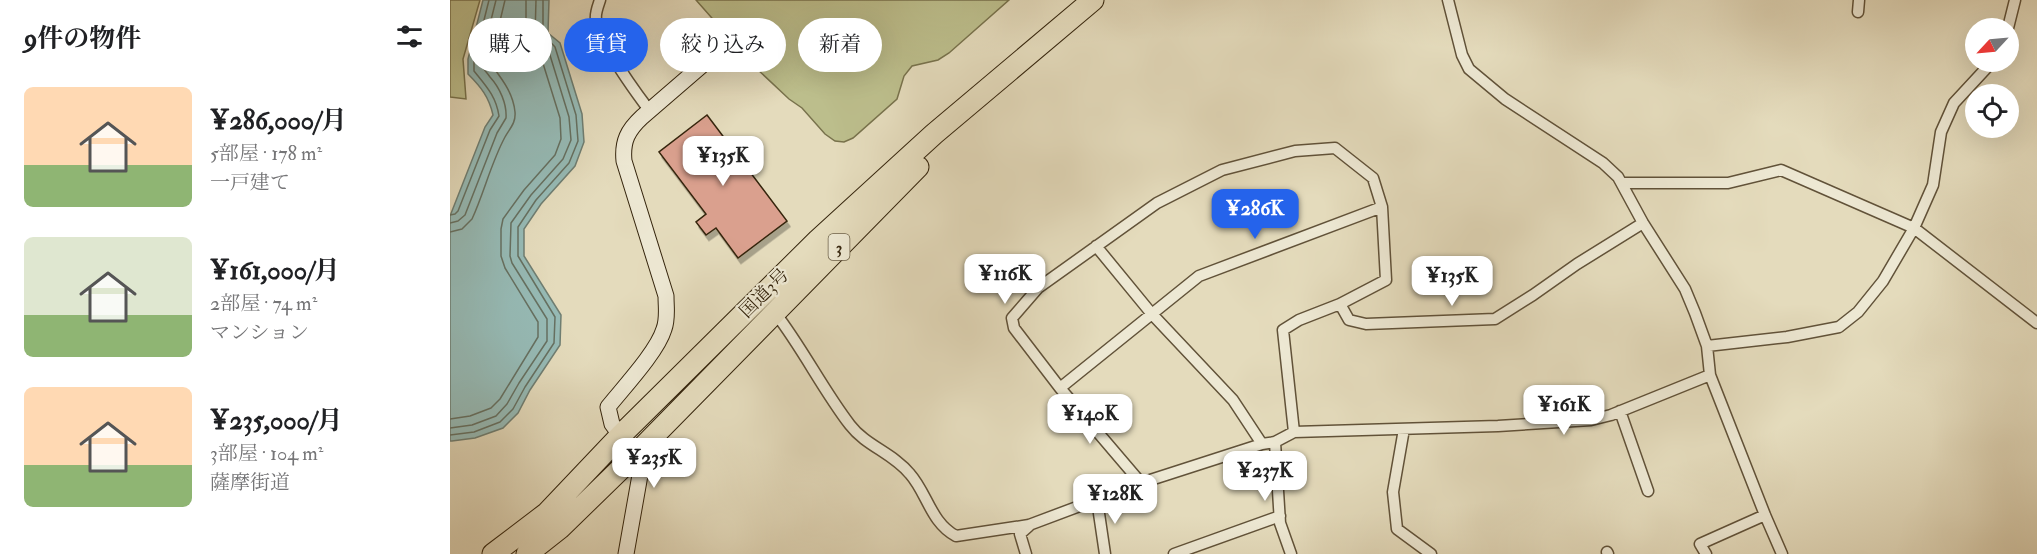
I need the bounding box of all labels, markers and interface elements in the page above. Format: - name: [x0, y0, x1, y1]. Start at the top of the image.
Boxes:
- chip: 購入: [468, 18, 552, 72]
- chip: 賃貸: [564, 18, 648, 72]
- chip: 絞り込み: [660, 18, 786, 72]
- chip: 新着: [798, 18, 882, 72]
- north arrow: [1965, 18, 2019, 72]
- map controls: [1965, 18, 2019, 138]
- icon: filters: [393, 20, 426, 53]
- text: 9件の物件: [24, 23, 141, 55]
- button: locate: [1965, 84, 2019, 138]
- text: ¥286,000/月: [210, 105, 347, 137]
- icon: home: [72, 111, 144, 183]
- pin: ¥135K: [681, 136, 765, 187]
- text: 5部屋 · 178 m²: [210, 141, 322, 166]
- text: ¥135K: [697, 143, 749, 168]
- text: 一戸建て: [210, 170, 290, 195]
- pin: ¥286K: [1213, 189, 1297, 240]
- text: ¥286K: [1226, 196, 1284, 221]
- road number: 3: [828, 234, 850, 260]
- pin: ¥116K: [963, 254, 1047, 305]
- text: ¥161,000/月: [210, 255, 340, 287]
- pin: ¥135K: [1410, 256, 1494, 307]
- icon: home: [72, 261, 144, 333]
- text: ¥116K: [978, 261, 1032, 286]
- text: ¥135K: [1426, 263, 1478, 288]
- street label: 国道3号: [735, 264, 794, 323]
- text: 2部屋 · 74 m²: [210, 291, 317, 316]
- text: マンション: [210, 320, 309, 345]
- pin: ¥161K: [1522, 385, 1606, 436]
- text: ¥161K: [1537, 392, 1591, 417]
- pin: ¥140K: [1048, 394, 1132, 445]
- text: ¥140K: [1061, 401, 1119, 426]
- text: ¥235,000/月: [210, 405, 343, 437]
- icon: home: [72, 411, 144, 483]
- pin: ¥235K: [612, 438, 696, 489]
- text: 3部屋 · 104 m²: [210, 441, 323, 466]
- text: ¥235K: [626, 445, 682, 470]
- pin: ¥237K: [1223, 451, 1307, 502]
- text: ¥237K: [1237, 458, 1293, 483]
- text: 薩摩街道: [210, 470, 290, 495]
- pin: ¥128K: [1073, 474, 1157, 525]
- text: ¥128K: [1087, 481, 1143, 506]

